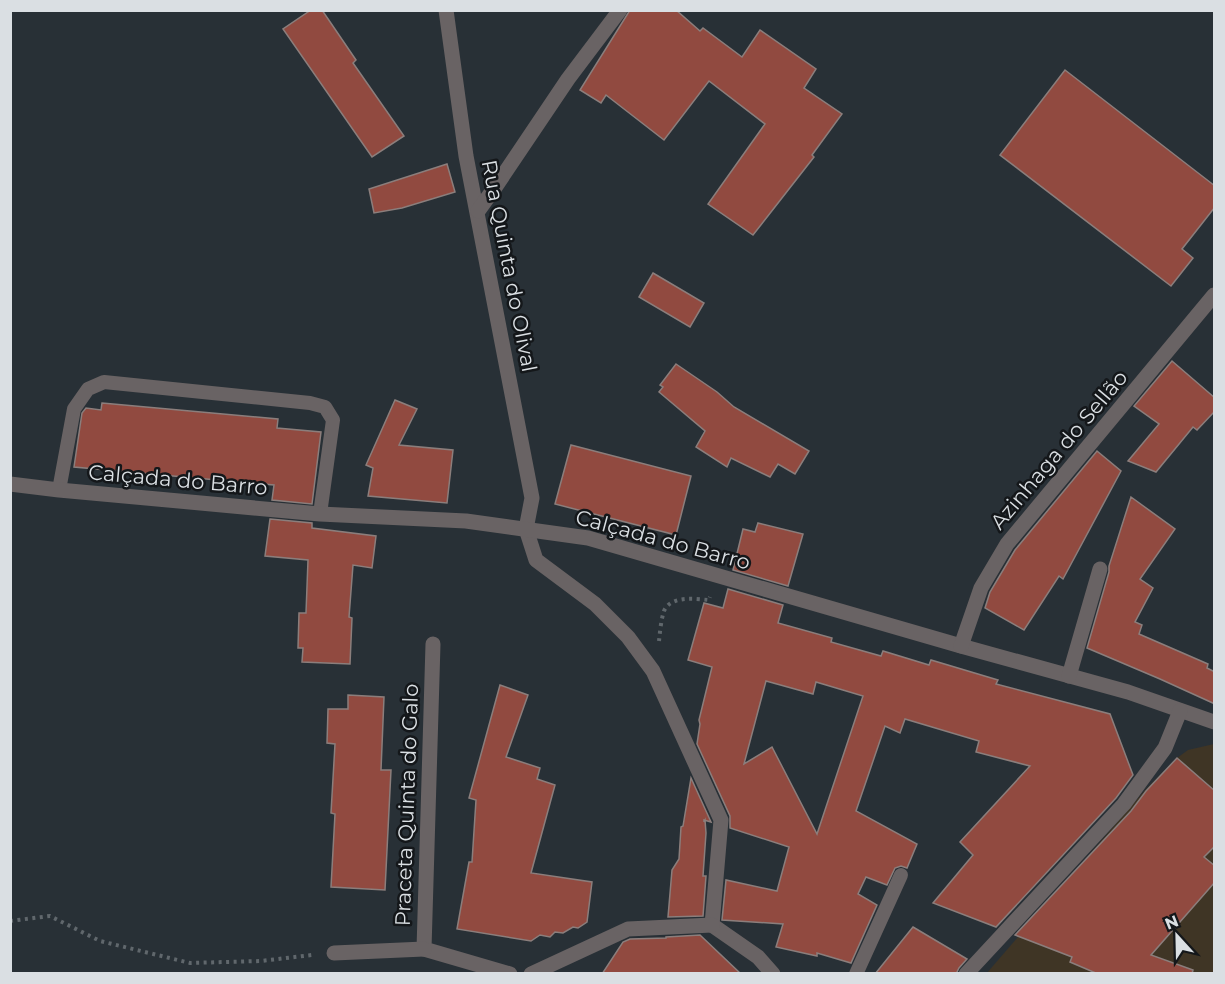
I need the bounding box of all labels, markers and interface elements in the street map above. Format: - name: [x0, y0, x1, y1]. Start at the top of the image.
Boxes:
- street label: Rua Quinta do Olival: [477, 158, 542, 374]
- street label: Azinhaga do Sellão: [985, 365, 1132, 534]
- street label: Calçada do Barro: [87, 459, 269, 500]
- street label: Calçada do Barro: [573, 504, 753, 575]
- street label: Praceta Quinta do Galo: [390, 683, 423, 927]
- north arrow: [1147, 906, 1207, 966]
- text: N: [1162, 911, 1181, 934]

